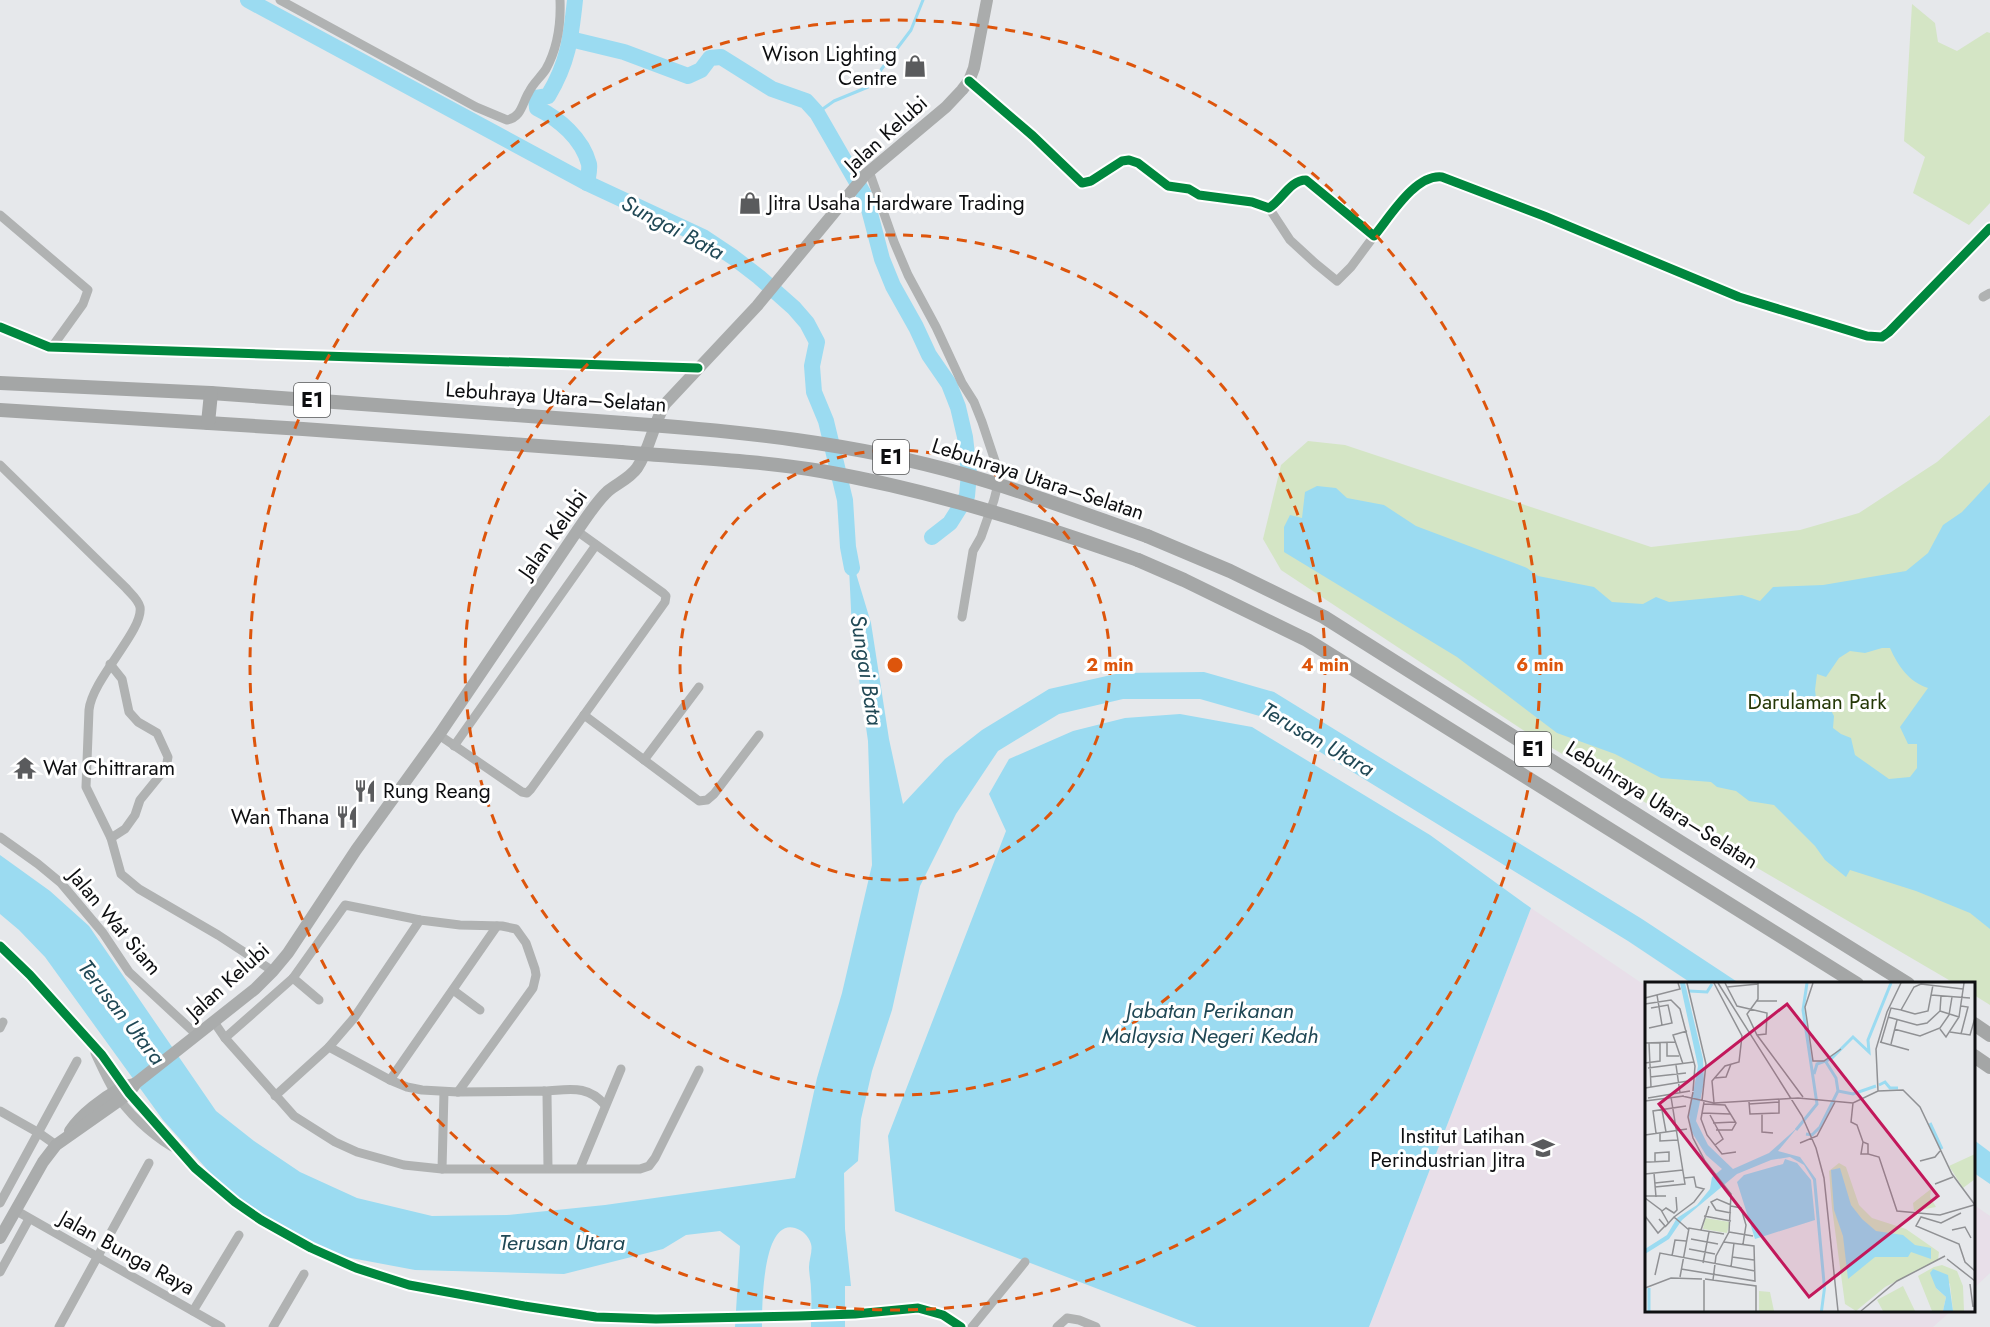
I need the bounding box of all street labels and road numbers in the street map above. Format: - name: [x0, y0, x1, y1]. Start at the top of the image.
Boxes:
- street label: Jalan Kelubi: [836, 88, 934, 182]
- street label: Lebuhraya Utara–Selatan: [444, 374, 668, 420]
- road number: E1: [294, 383, 330, 417]
- street label: Lebuhraya Utara–Selatan: [928, 430, 1148, 528]
- road number: E1: [873, 440, 909, 474]
- street label: Jalan Kelubi: [510, 483, 595, 587]
- road number: E1: [1515, 732, 1551, 766]
- street label: Lebuhraya Utara–Selatan: [1560, 734, 1764, 876]
- street label: Jalan Wat Siam: [59, 860, 169, 982]
- street label: Jalan Kelubi: [178, 935, 276, 1029]
- street label: Jalan Bunga Raya: [51, 1202, 200, 1303]

